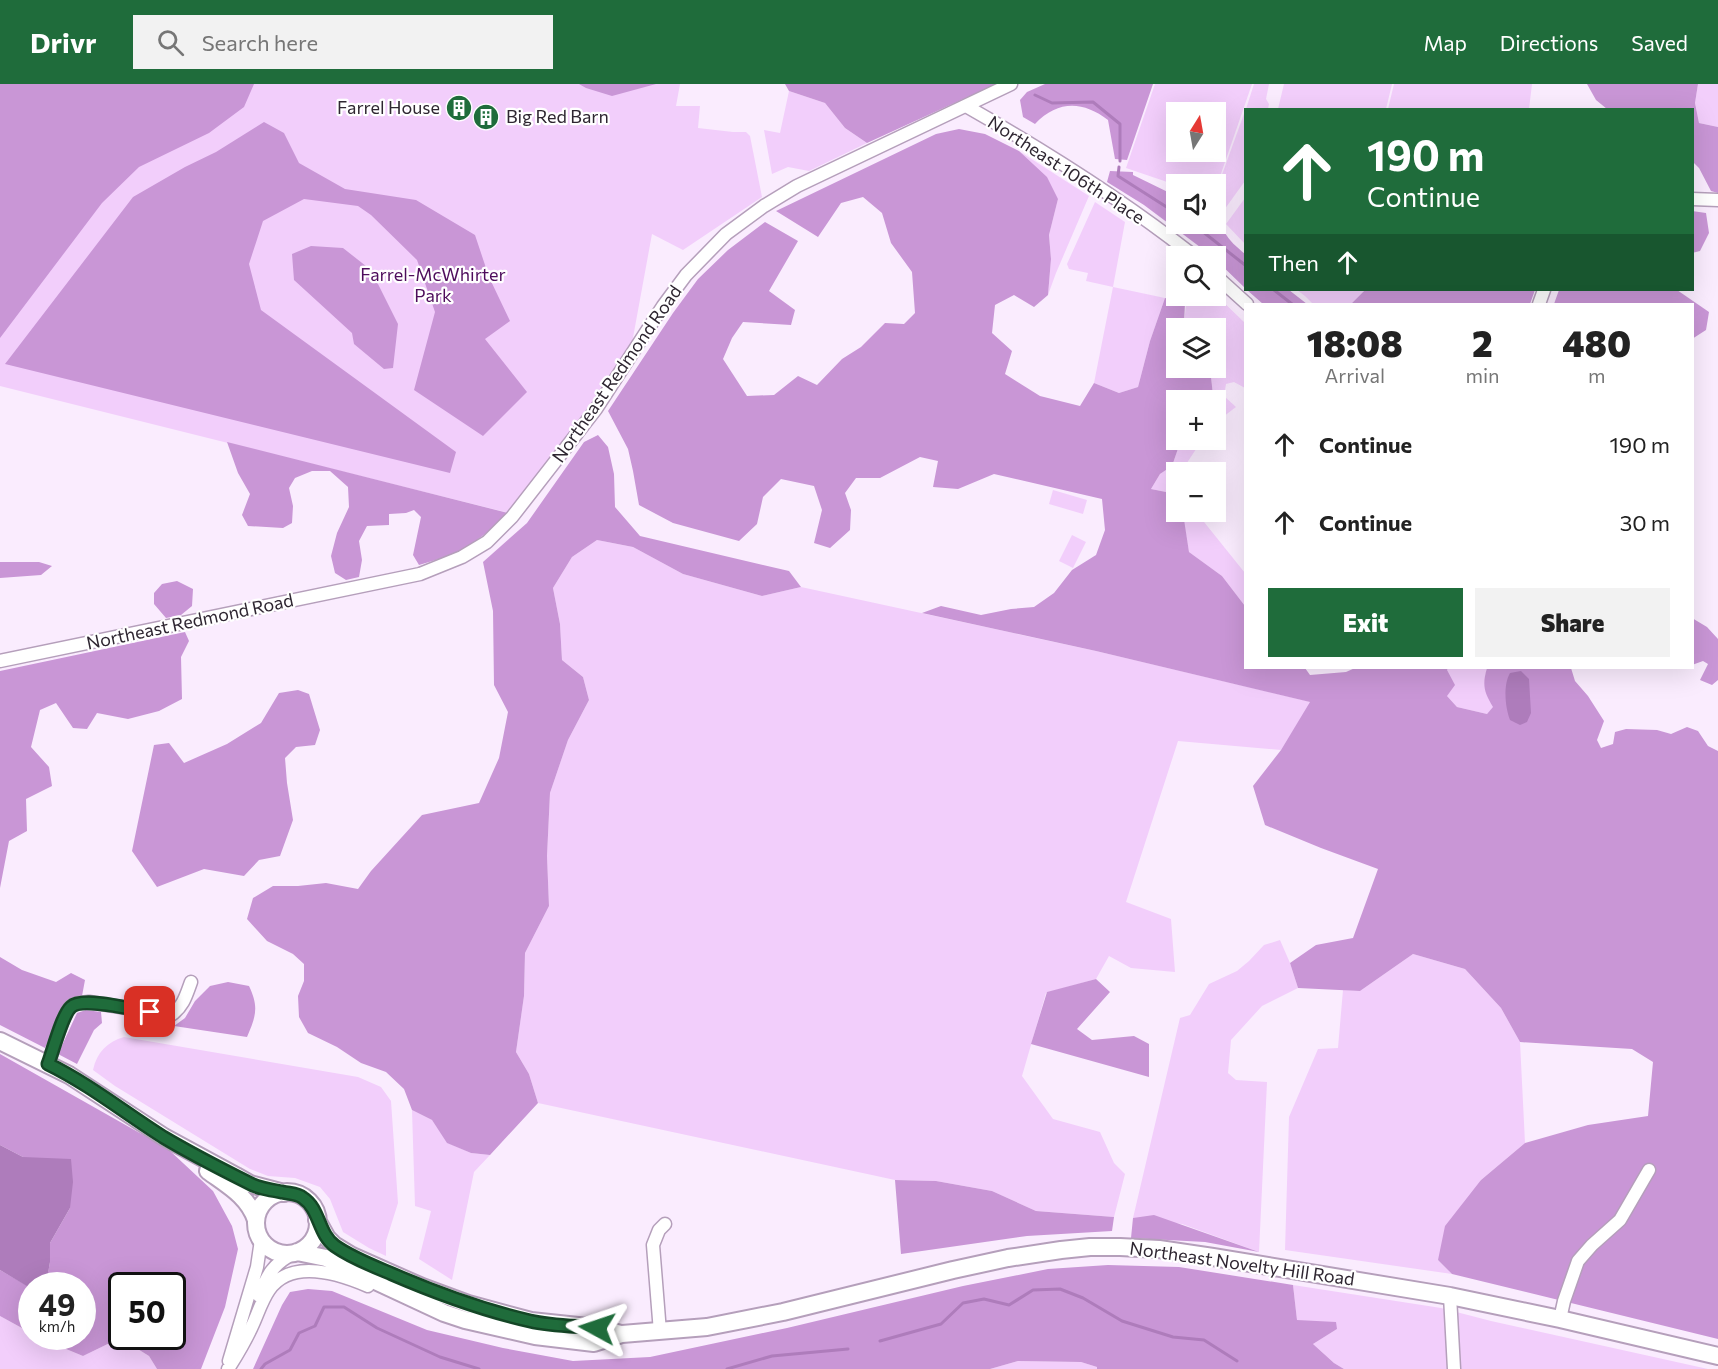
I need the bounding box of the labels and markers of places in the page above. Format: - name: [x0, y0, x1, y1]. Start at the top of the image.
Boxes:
- building icon: Farrel House: [444, 93, 474, 123]
- place label: Farrel House: [337, 96, 440, 118]
- building icon: Big Red Barn: [471, 102, 501, 132]
- place label: Big Red Barn: [506, 105, 609, 127]
- pin: [124, 986, 175, 1037]

